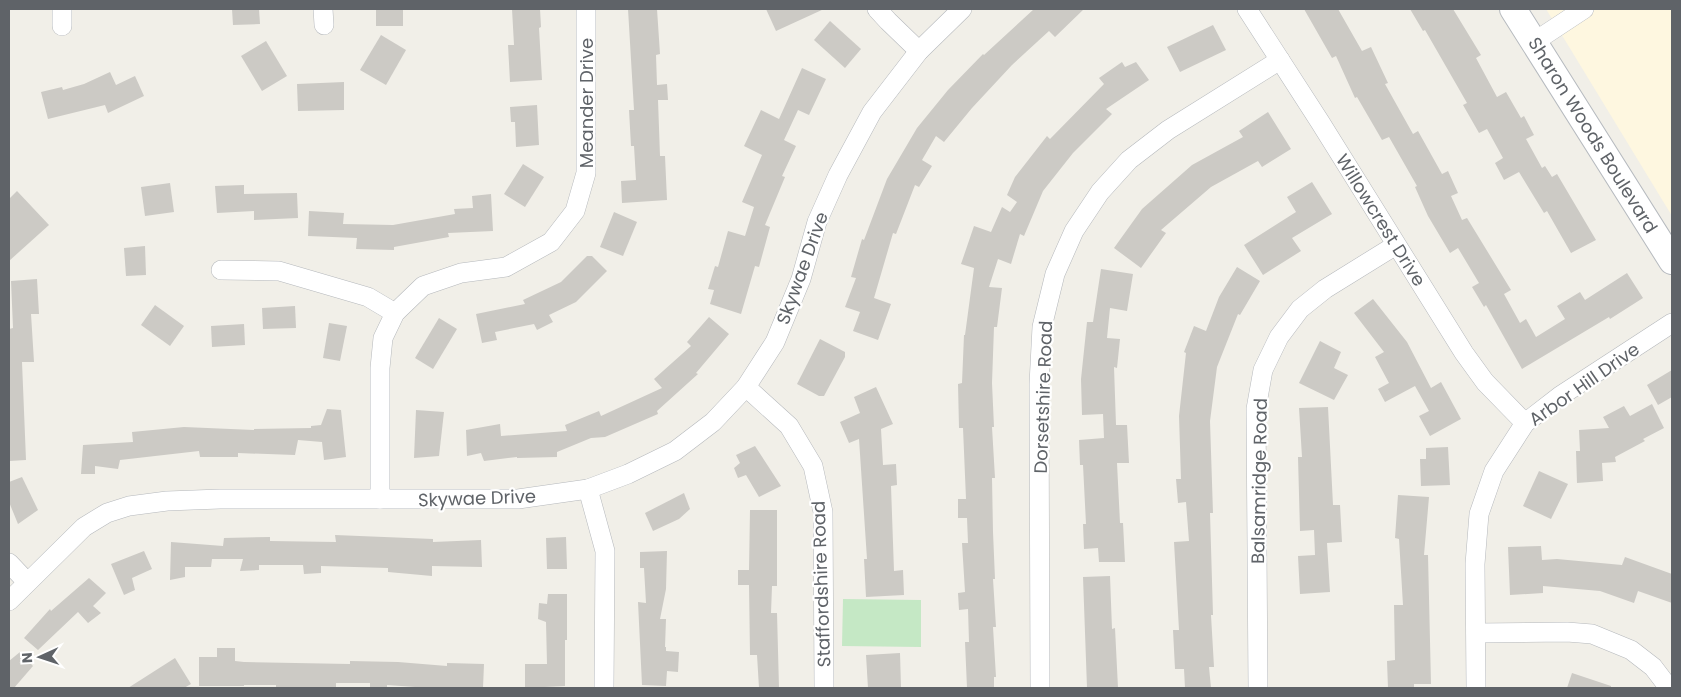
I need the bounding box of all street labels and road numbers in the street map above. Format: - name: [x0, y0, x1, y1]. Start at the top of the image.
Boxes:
- street label: Sharon Woods Boulevard: [1522, 32, 1664, 238]
- street label: Meander Drive: [574, 38, 599, 168]
- street label: Willowcrest Drive: [1330, 149, 1432, 291]
- street label: Skywae Drive: [770, 208, 834, 328]
- street label: Dorsetshire Road: [1028, 320, 1058, 474]
- street label: Arbor Hill Drive: [1524, 337, 1644, 431]
- street label: Balsamridge Road: [1245, 398, 1273, 564]
- street label: Skywae Drive: [418, 483, 536, 513]
- street label: Staffordshire Road: [806, 500, 836, 668]

